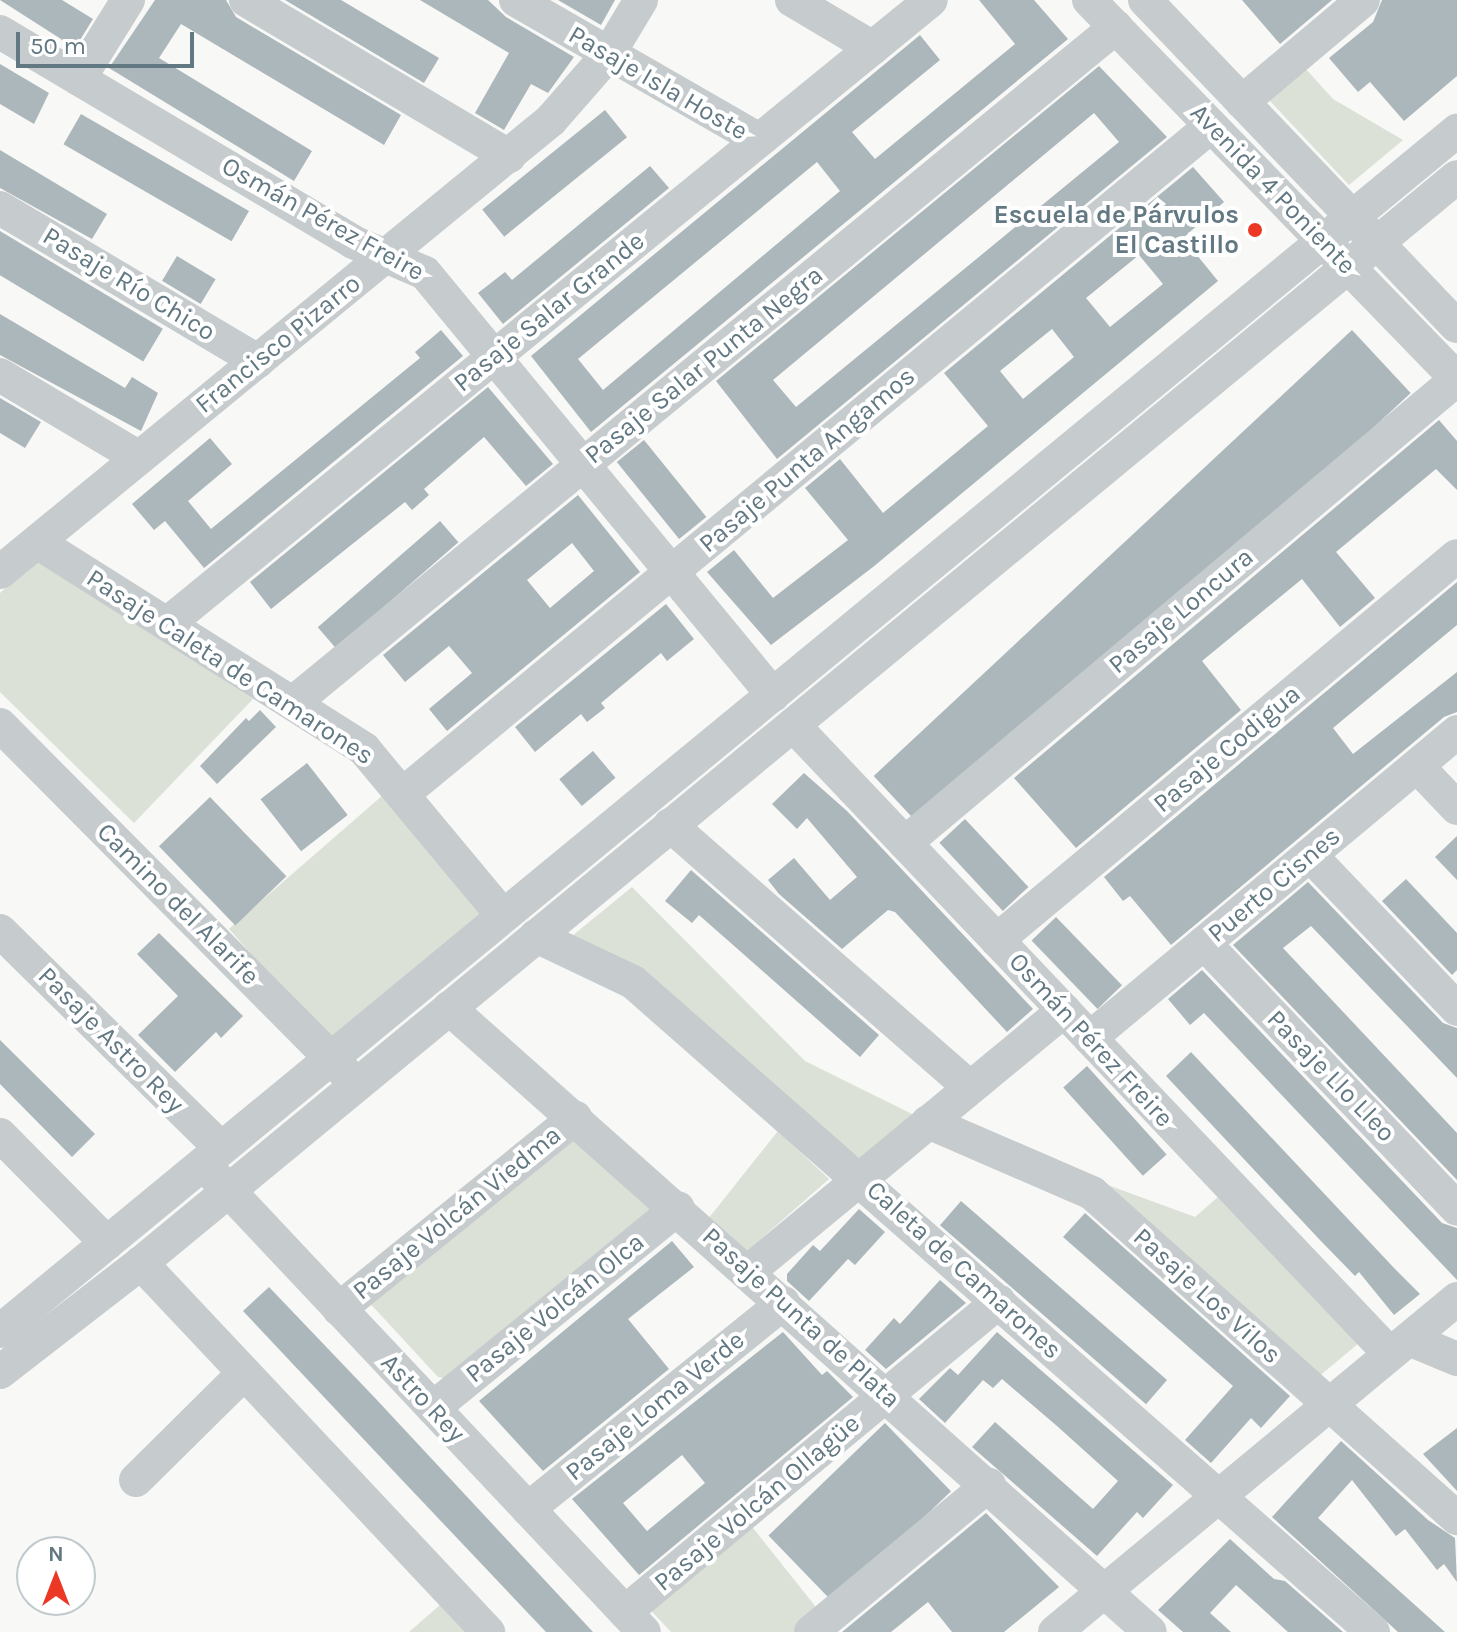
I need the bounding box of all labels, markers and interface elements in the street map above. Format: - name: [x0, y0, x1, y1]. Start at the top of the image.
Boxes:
- scale bar: [20, 16, 198, 66]
- street label: Pasaje Isla Hoste: [563, 19, 753, 147]
- text: 50 m: [30, 32, 86, 60]
- street label: Avenida 4 Poniente: [1184, 97, 1362, 281]
- street label: Osmán Pérez Freire: [216, 150, 430, 288]
- place label: Escuela de Párvulos El Castillo: [994, 199, 1239, 260]
- street label: Pasaje Río Chico: [37, 220, 221, 348]
- marker: Escuela de Párvulos El Castillo: [1246, 221, 1264, 239]
- street label: Pasaje Salar Grande: [447, 225, 651, 399]
- street label: Pasaje Salar Punta Negra: [579, 259, 829, 471]
- street label: Francisco Pizarro: [189, 268, 367, 420]
- street label: Pasaje Punta Angamos: [693, 361, 921, 559]
- street label: Pasaje Loncura: [1102, 541, 1260, 681]
- street label: Pasaje Caleta de Camarones: [81, 563, 379, 771]
- street label: Pasaje Codigua: [1147, 678, 1307, 820]
- street label: Camino del Alarife: [90, 816, 266, 992]
- street label: Puerto Cisnes: [1202, 821, 1346, 949]
- street label: Osmán Pérez Freire: [1002, 946, 1180, 1134]
- street label: Pasaje Astro Rey: [31, 960, 191, 1120]
- street label: Pasaje Llo Lleo: [1260, 1004, 1402, 1148]
- street label: Pasaje Volcán Viedma: [347, 1119, 567, 1307]
- street label: Caleta de Camarones: [860, 1174, 1068, 1366]
- street label: Pasaje Punta de Plata: [696, 1221, 906, 1415]
- street label: Pasaje Los Vilos: [1127, 1221, 1287, 1371]
- street label: Pasaje Volcán Olca: [459, 1226, 651, 1390]
- street label: Pasaje Loma Verde: [559, 1324, 751, 1488]
- street label: Astro Rey: [374, 1347, 472, 1449]
- street label: Pasaje Volcán Ollagüe: [648, 1408, 866, 1598]
- north arrow: [16, 1536, 96, 1616]
- text: N: [48, 1541, 64, 1567]

